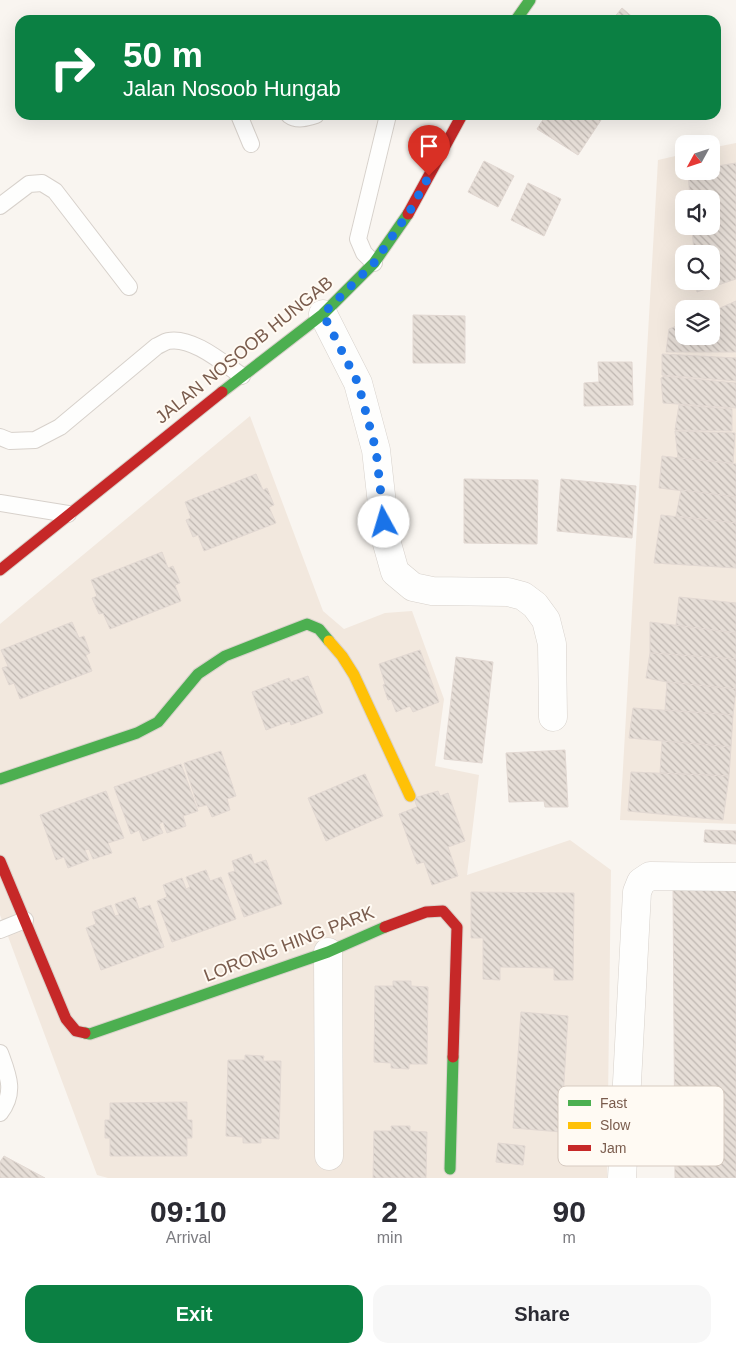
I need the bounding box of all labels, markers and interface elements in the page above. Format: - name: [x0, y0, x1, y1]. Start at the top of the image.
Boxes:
- icon: right: [40, 35, 105, 100]
- text: 50 m: [123, 35, 203, 74]
- text: Jalan Nosoob Hungab: [123, 76, 341, 101]
- pin: [408, 125, 450, 176]
- icon: arrive: [415, 132, 443, 160]
- north arrow: [675, 135, 720, 180]
- map controls: [675, 135, 720, 345]
- button: sound: [675, 190, 720, 235]
- button: search: [675, 245, 720, 290]
- street label: JALAN NOSOOB HUNGAB: [151, 272, 337, 428]
- button: layers: [675, 300, 720, 345]
- position arrow: [357, 495, 409, 547]
- street label: LORONG HING PARK: [201, 902, 377, 986]
- legend: [558, 1086, 724, 1166]
- text: Fast: [600, 1095, 627, 1111]
- text: Slow: [600, 1117, 631, 1133]
- text: Jam: [600, 1140, 626, 1156]
- text: 09:10: [150, 1195, 227, 1228]
- text: 2: [381, 1195, 398, 1228]
- text: 90: [553, 1195, 586, 1228]
- text: Arrival: [166, 1229, 211, 1246]
- text: min: [377, 1229, 403, 1246]
- text: m: [563, 1229, 576, 1246]
- button: Exit: [25, 1285, 363, 1343]
- button: Share: [373, 1285, 711, 1343]

